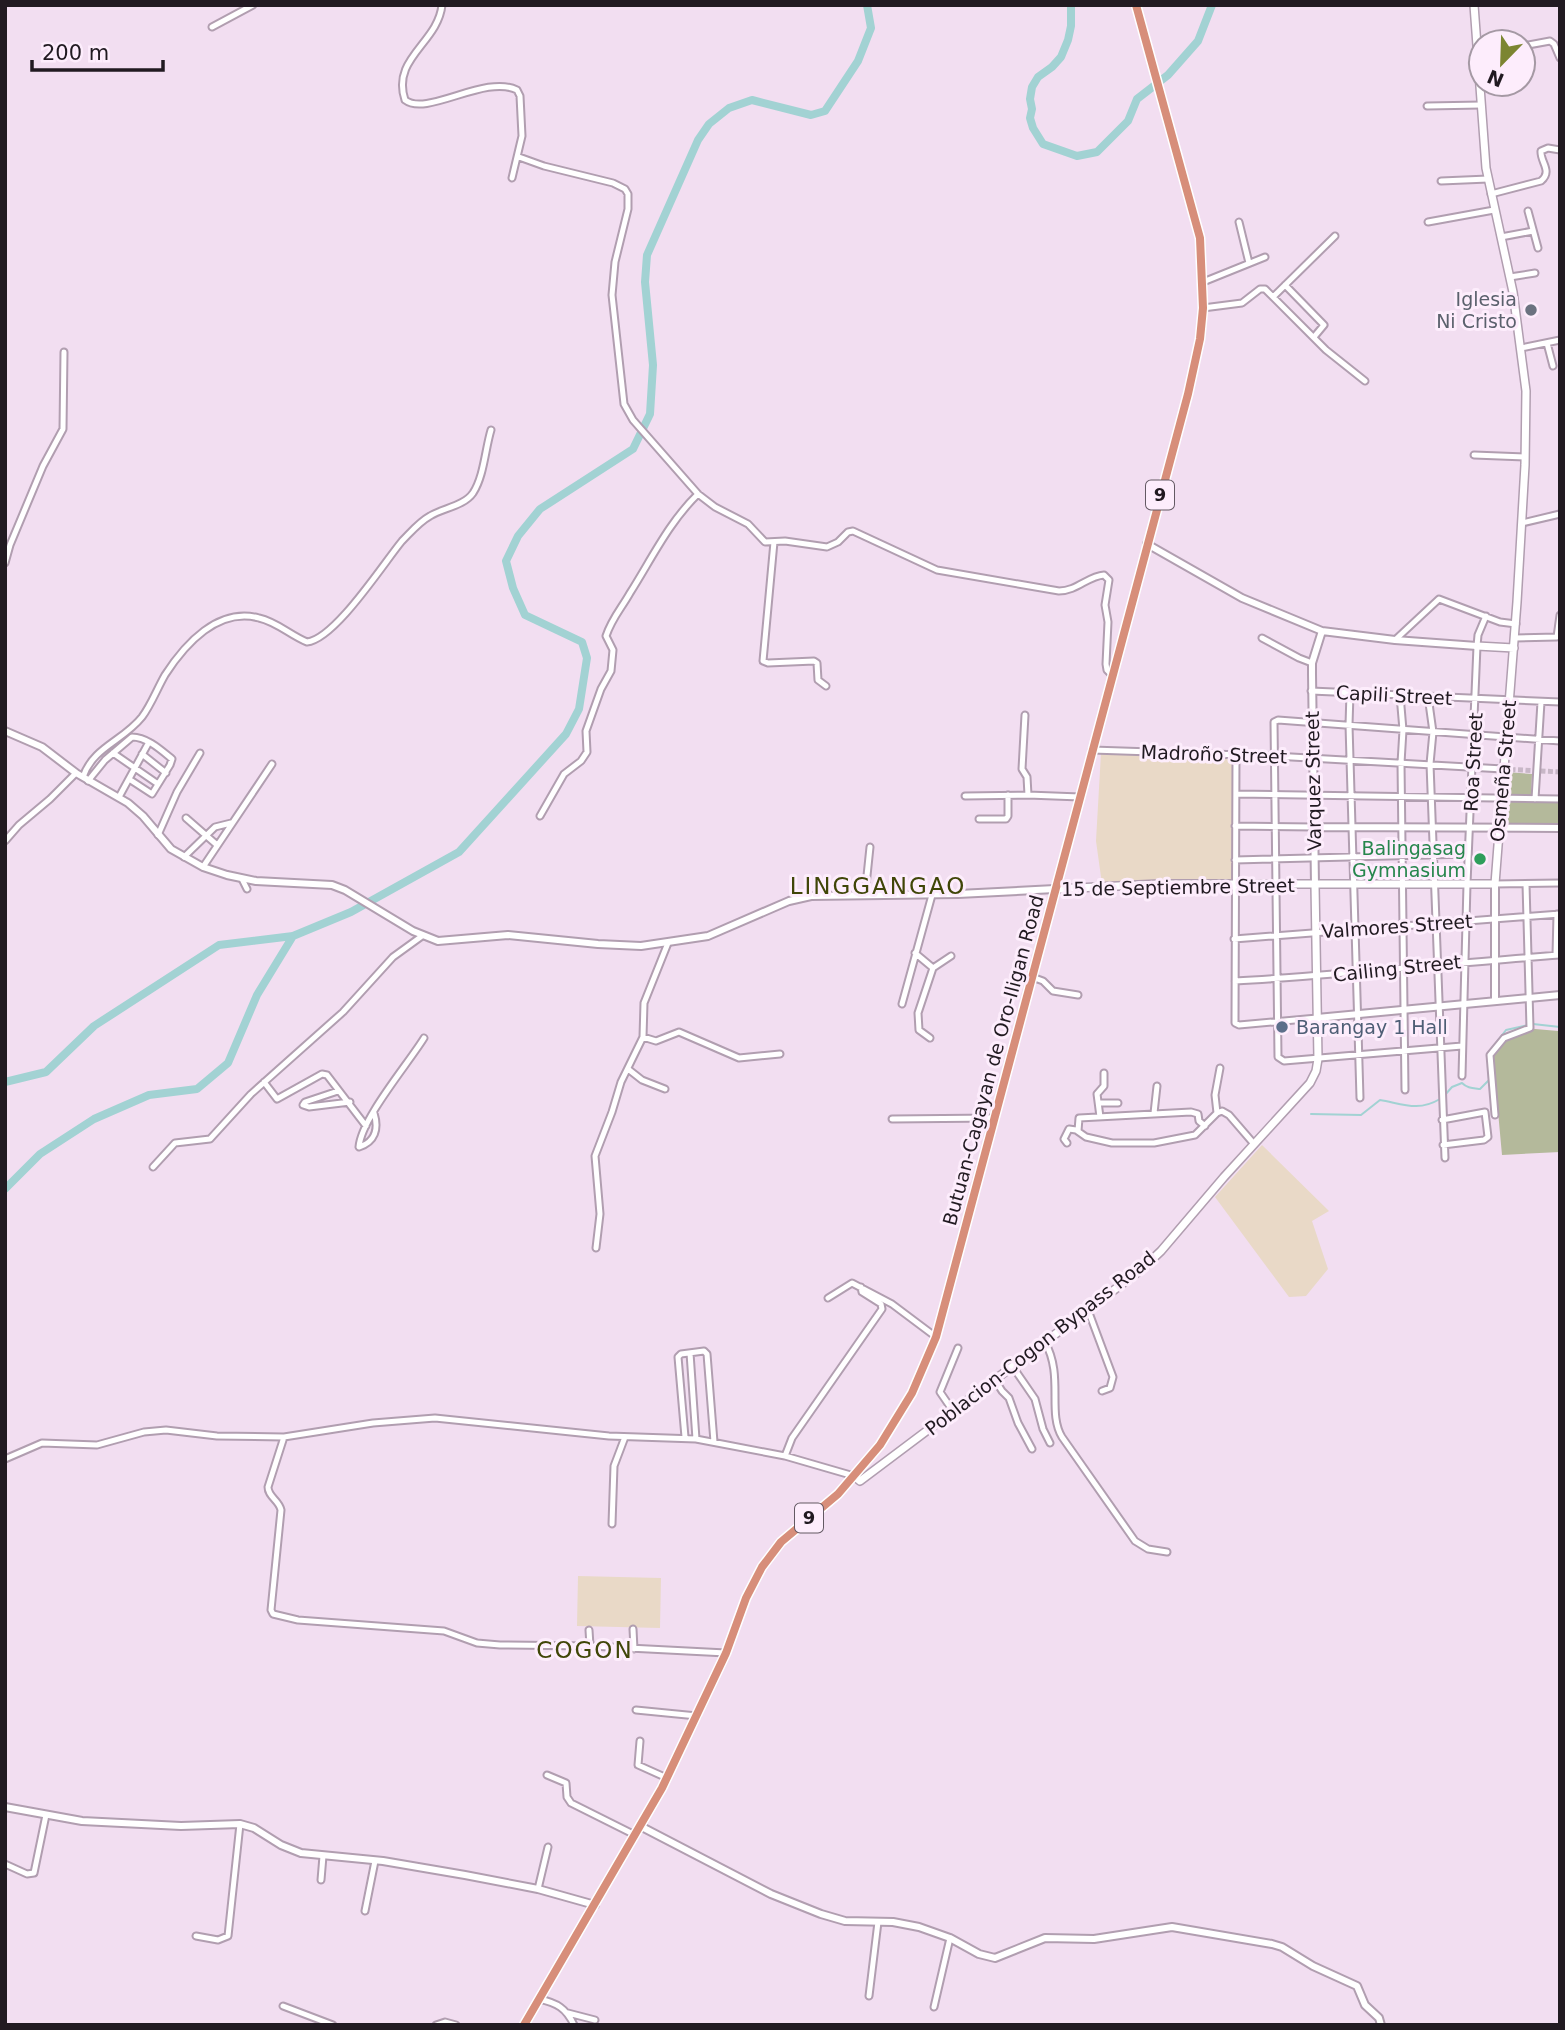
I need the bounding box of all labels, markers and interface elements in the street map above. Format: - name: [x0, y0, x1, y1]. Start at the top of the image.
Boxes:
- scale bar: [32, 28, 163, 72]
- north arrow: [1467, 28, 1537, 98]
- text: 200 m: [42, 41, 109, 65]
- text: N: [1484, 65, 1507, 92]
- place label: Iglesia Ni Cristo: [1436, 288, 1517, 332]
- marker: Iglesia Ni Cristo: [1523, 302, 1539, 318]
- road number: 9: [1146, 480, 1174, 509]
- street label: Capili Street: [1335, 681, 1453, 709]
- street label: Osmeña Street: [1486, 699, 1520, 843]
- street label: Varquez Street: [1301, 711, 1325, 851]
- street label: Roa Street: [1459, 712, 1487, 812]
- street label: Madroño Street: [1140, 740, 1288, 768]
- place label: Balingasag Gymnasium: [1352, 837, 1466, 881]
- marker: Balingasag Gymnasium: [1472, 851, 1488, 867]
- district label: LINGGANGAO: [790, 873, 966, 899]
- street label: 15 de Septiembre Street: [1061, 874, 1295, 900]
- street label: Butuan-Cagayan de Oro-Iligan Road: [938, 892, 1048, 1228]
- street label: Valmores Street: [1321, 910, 1473, 942]
- street label: Cailing Street: [1332, 950, 1462, 986]
- place label: Barangay 1 Hall: [1296, 1016, 1448, 1038]
- marker: Barangay 1 Hall: [1274, 1019, 1290, 1035]
- street label: Poblacion-Cogon Bypass Road: [921, 1246, 1159, 1440]
- road number: 9: [795, 1504, 823, 1532]
- district label: COGON: [536, 1637, 634, 1663]

